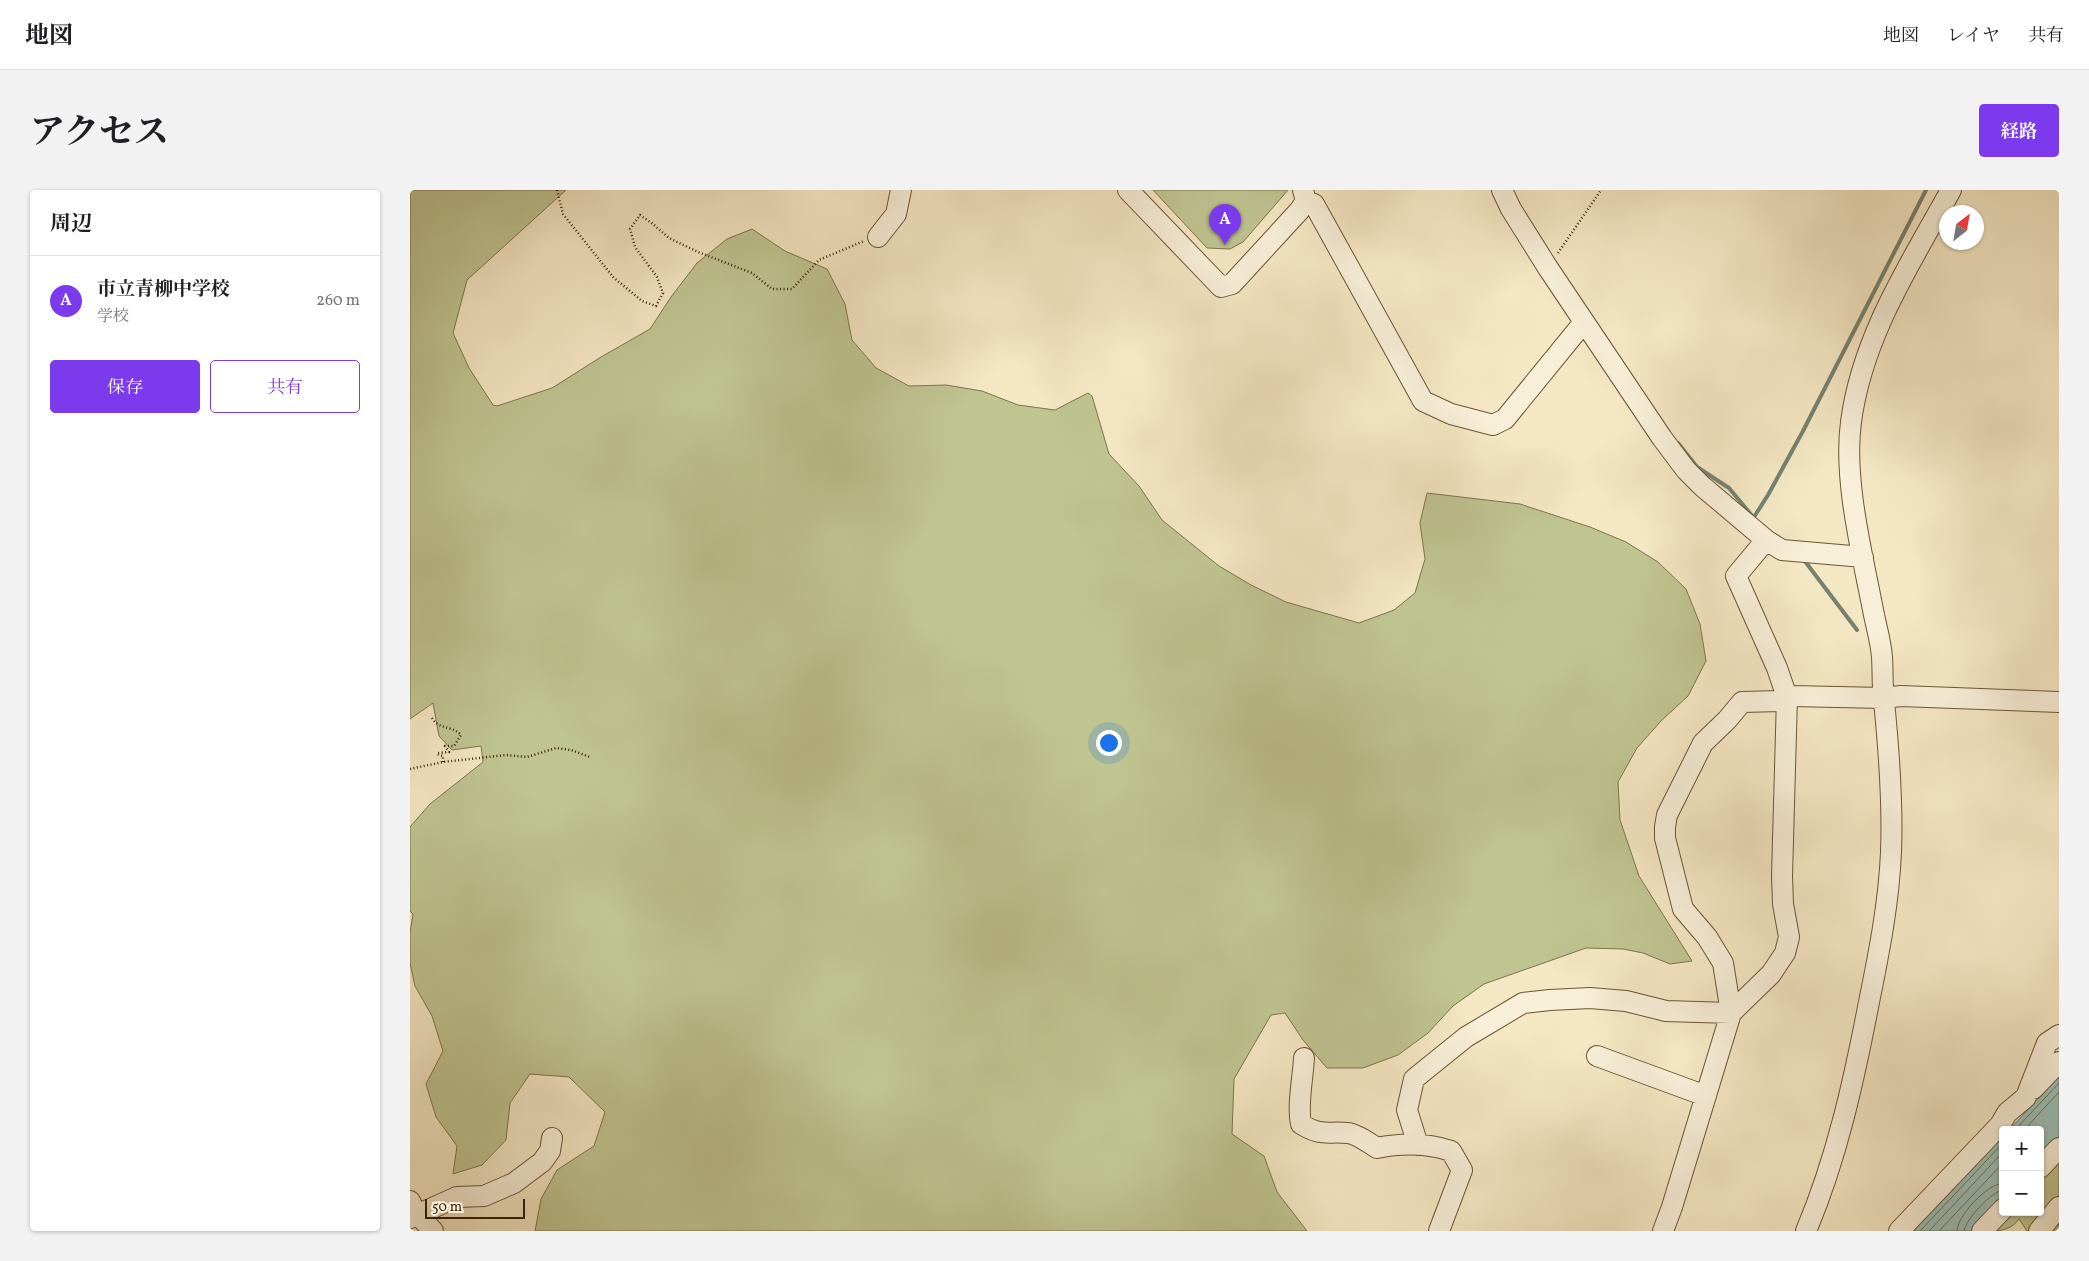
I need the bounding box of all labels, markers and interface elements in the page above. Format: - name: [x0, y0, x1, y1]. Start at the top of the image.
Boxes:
- text: 地図: [25, 20, 73, 54]
- text: 地図: [1883, 24, 1919, 49]
- text: レイヤ: [1947, 24, 2000, 49]
- text: 共有: [2028, 24, 2064, 49]
- button: 経路: [1979, 104, 2059, 157]
- text: アクセス: [30, 110, 169, 158]
- pin: A: [1209, 204, 1241, 245]
- north arrow: [1939, 205, 1984, 250]
- text: 周辺: [50, 210, 92, 239]
- text: 市立青柳中学校: [97, 277, 230, 303]
- text: A: [60, 290, 72, 312]
- text: 260 m: [316, 290, 360, 312]
- text: 学校: [97, 306, 129, 328]
- button: 保存: [50, 360, 200, 413]
- button: 共有: [210, 360, 360, 413]
- your location: [1096, 730, 1122, 756]
- map controls: [1999, 1126, 2044, 1216]
- button: +: [1999, 1126, 2044, 1171]
- button: −: [1999, 1171, 2044, 1216]
- scale bar: [425, 1196, 525, 1219]
- text: 50 m: [432, 1198, 462, 1217]

